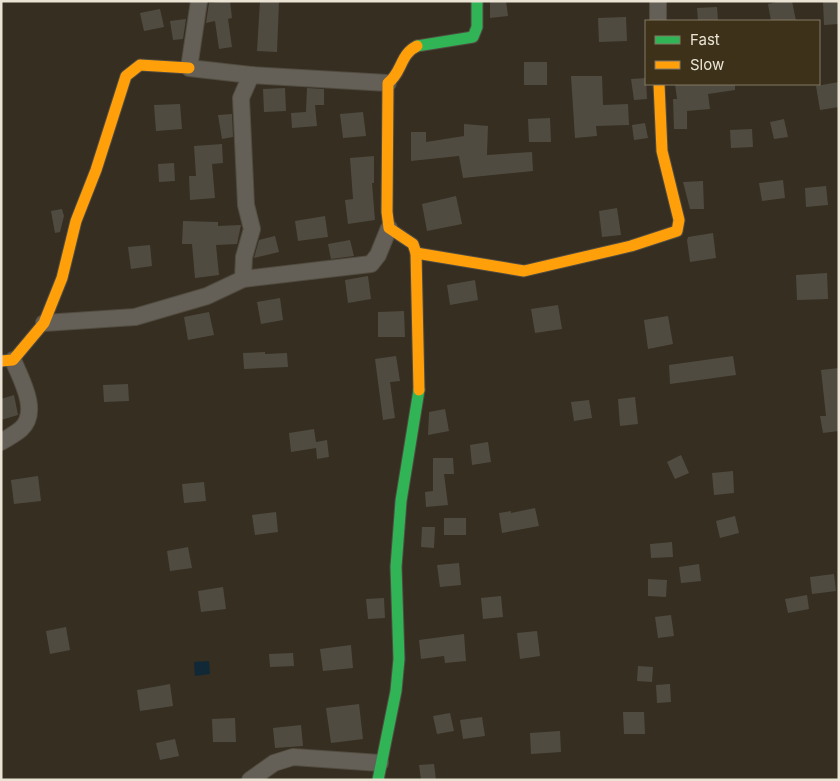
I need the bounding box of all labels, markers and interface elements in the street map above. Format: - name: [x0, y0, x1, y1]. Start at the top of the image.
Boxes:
- legend: [645, 20, 820, 85]
- text: Fast: [690, 30, 720, 49]
- text: Slow: [690, 55, 724, 74]

